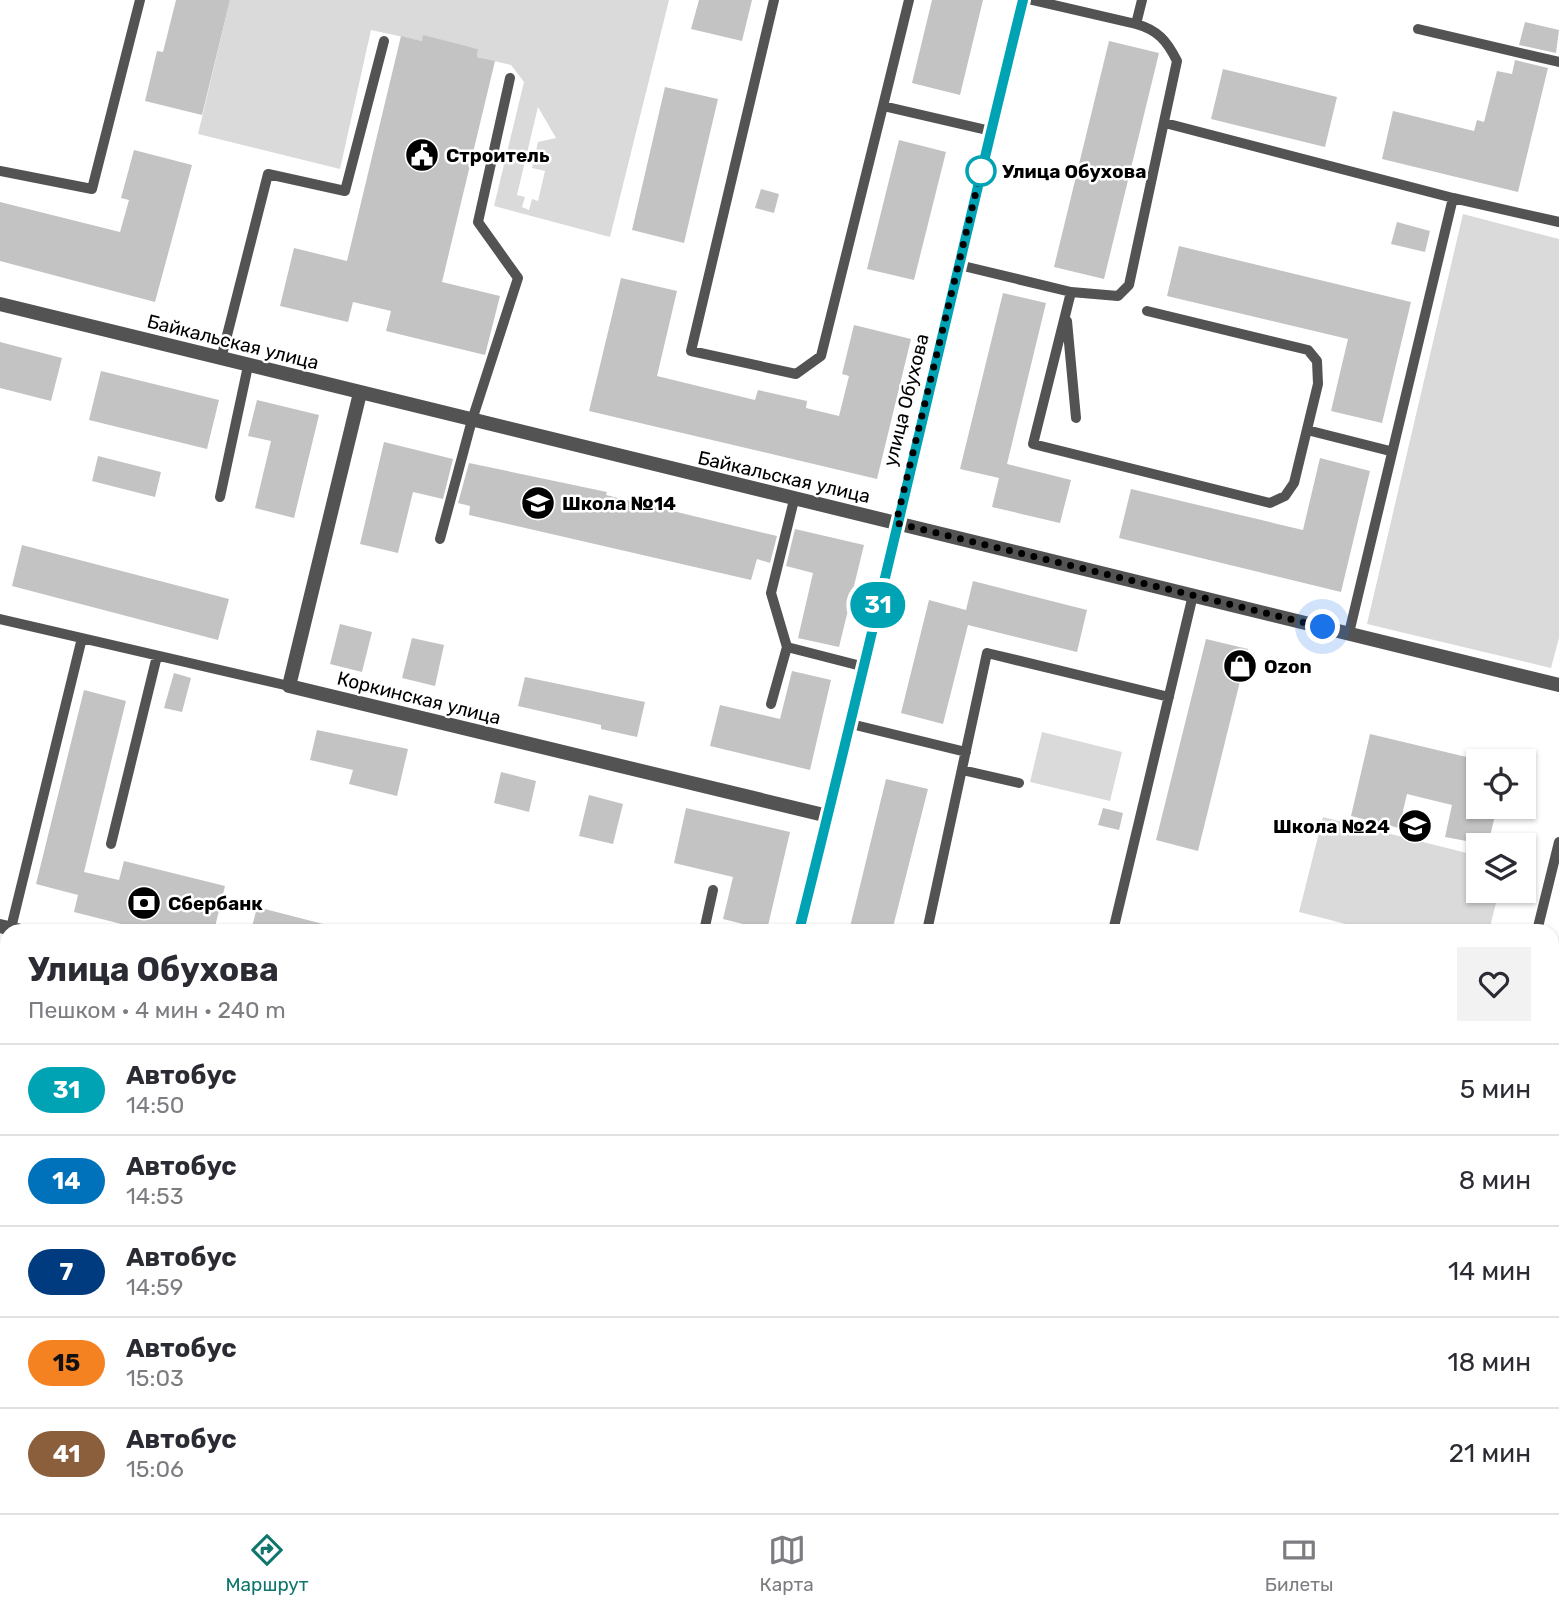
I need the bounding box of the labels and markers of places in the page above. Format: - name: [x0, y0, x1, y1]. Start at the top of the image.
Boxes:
- public building icon: Строитель: [403, 136, 441, 174]
- place label: Строитель: [446, 144, 550, 167]
- marker: Улица Обухова: [966, 156, 996, 186]
- place label: Улица Обухова: [1002, 160, 1146, 183]
- school or university icon: Школа №14: [519, 484, 557, 522]
- place label: Школа №14: [562, 492, 676, 515]
- shop icon: Ozon: [1221, 647, 1259, 685]
- place label: Ozon: [1264, 655, 1312, 678]
- school or university icon: Школа №24: [1396, 807, 1434, 845]
- place label: Школа №24: [1273, 815, 1390, 838]
- bank icon: Сбербанк: [125, 884, 163, 922]
- place label: Сбербанк: [168, 892, 263, 915]

